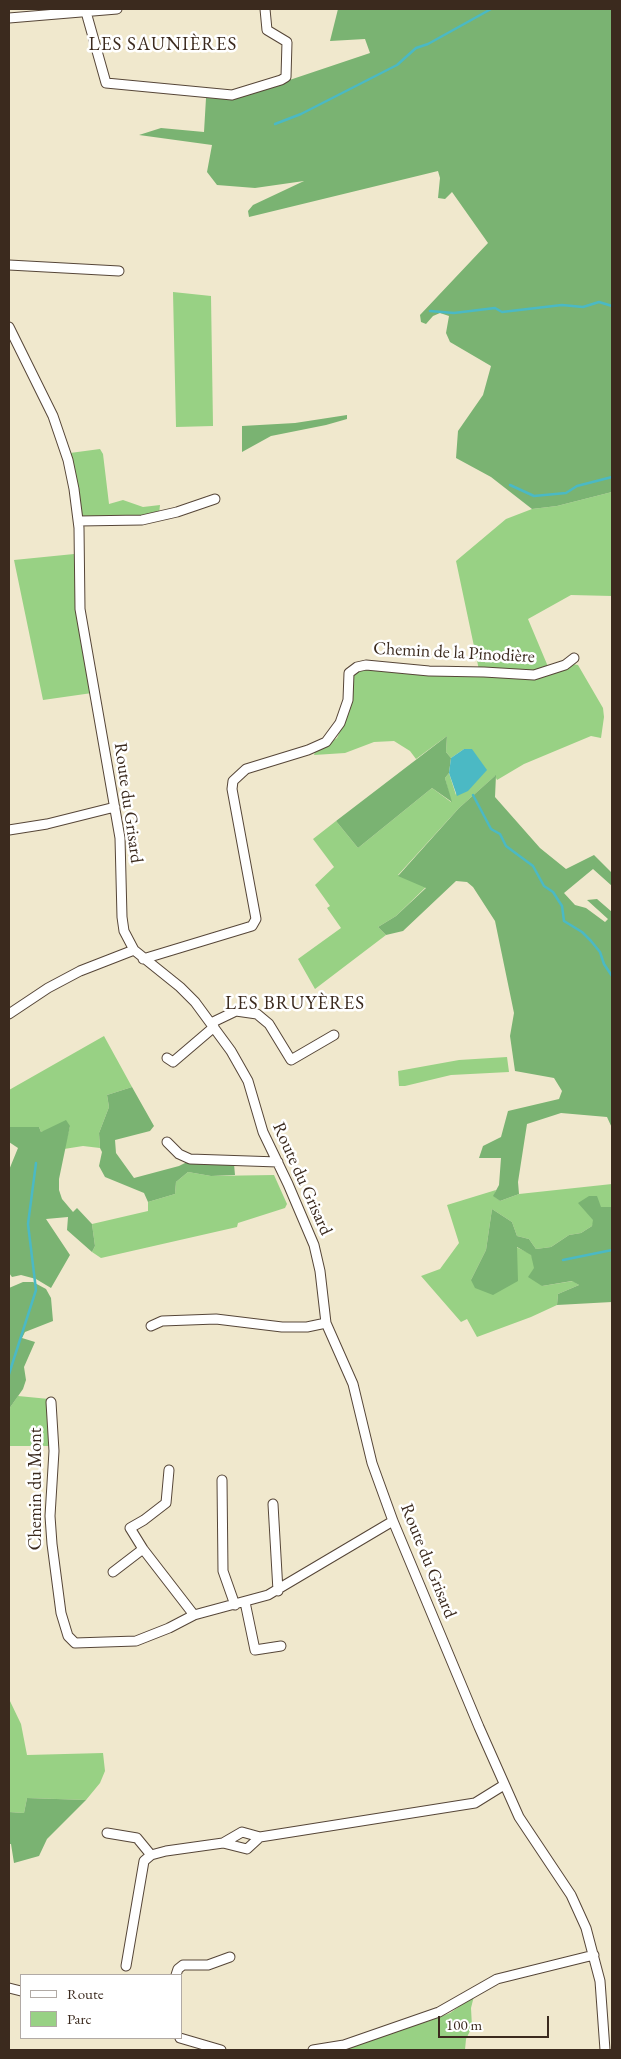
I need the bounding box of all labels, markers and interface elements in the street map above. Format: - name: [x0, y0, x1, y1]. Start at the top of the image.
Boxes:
- district label: LES SAUNIÈRES: [87, 34, 239, 56]
- street label: Chemin de la Pinodière: [373, 638, 535, 668]
- street label: Route du Grisard: [109, 741, 147, 865]
- district label: LES BRUYÈRES: [224, 993, 366, 1015]
- street label: Route du Grisard: [267, 1119, 337, 1239]
- street label: Chemin du Mont: [25, 1428, 47, 1550]
- street label: Route du Grisard: [395, 1501, 461, 1621]
- legend: [20, 1974, 182, 2039]
- text: Route: [67, 1984, 104, 2003]
- scale bar: [441, 2006, 552, 2038]
- text: Parc: [67, 2009, 92, 2028]
- text: 100 m: [446, 2015, 482, 2034]

